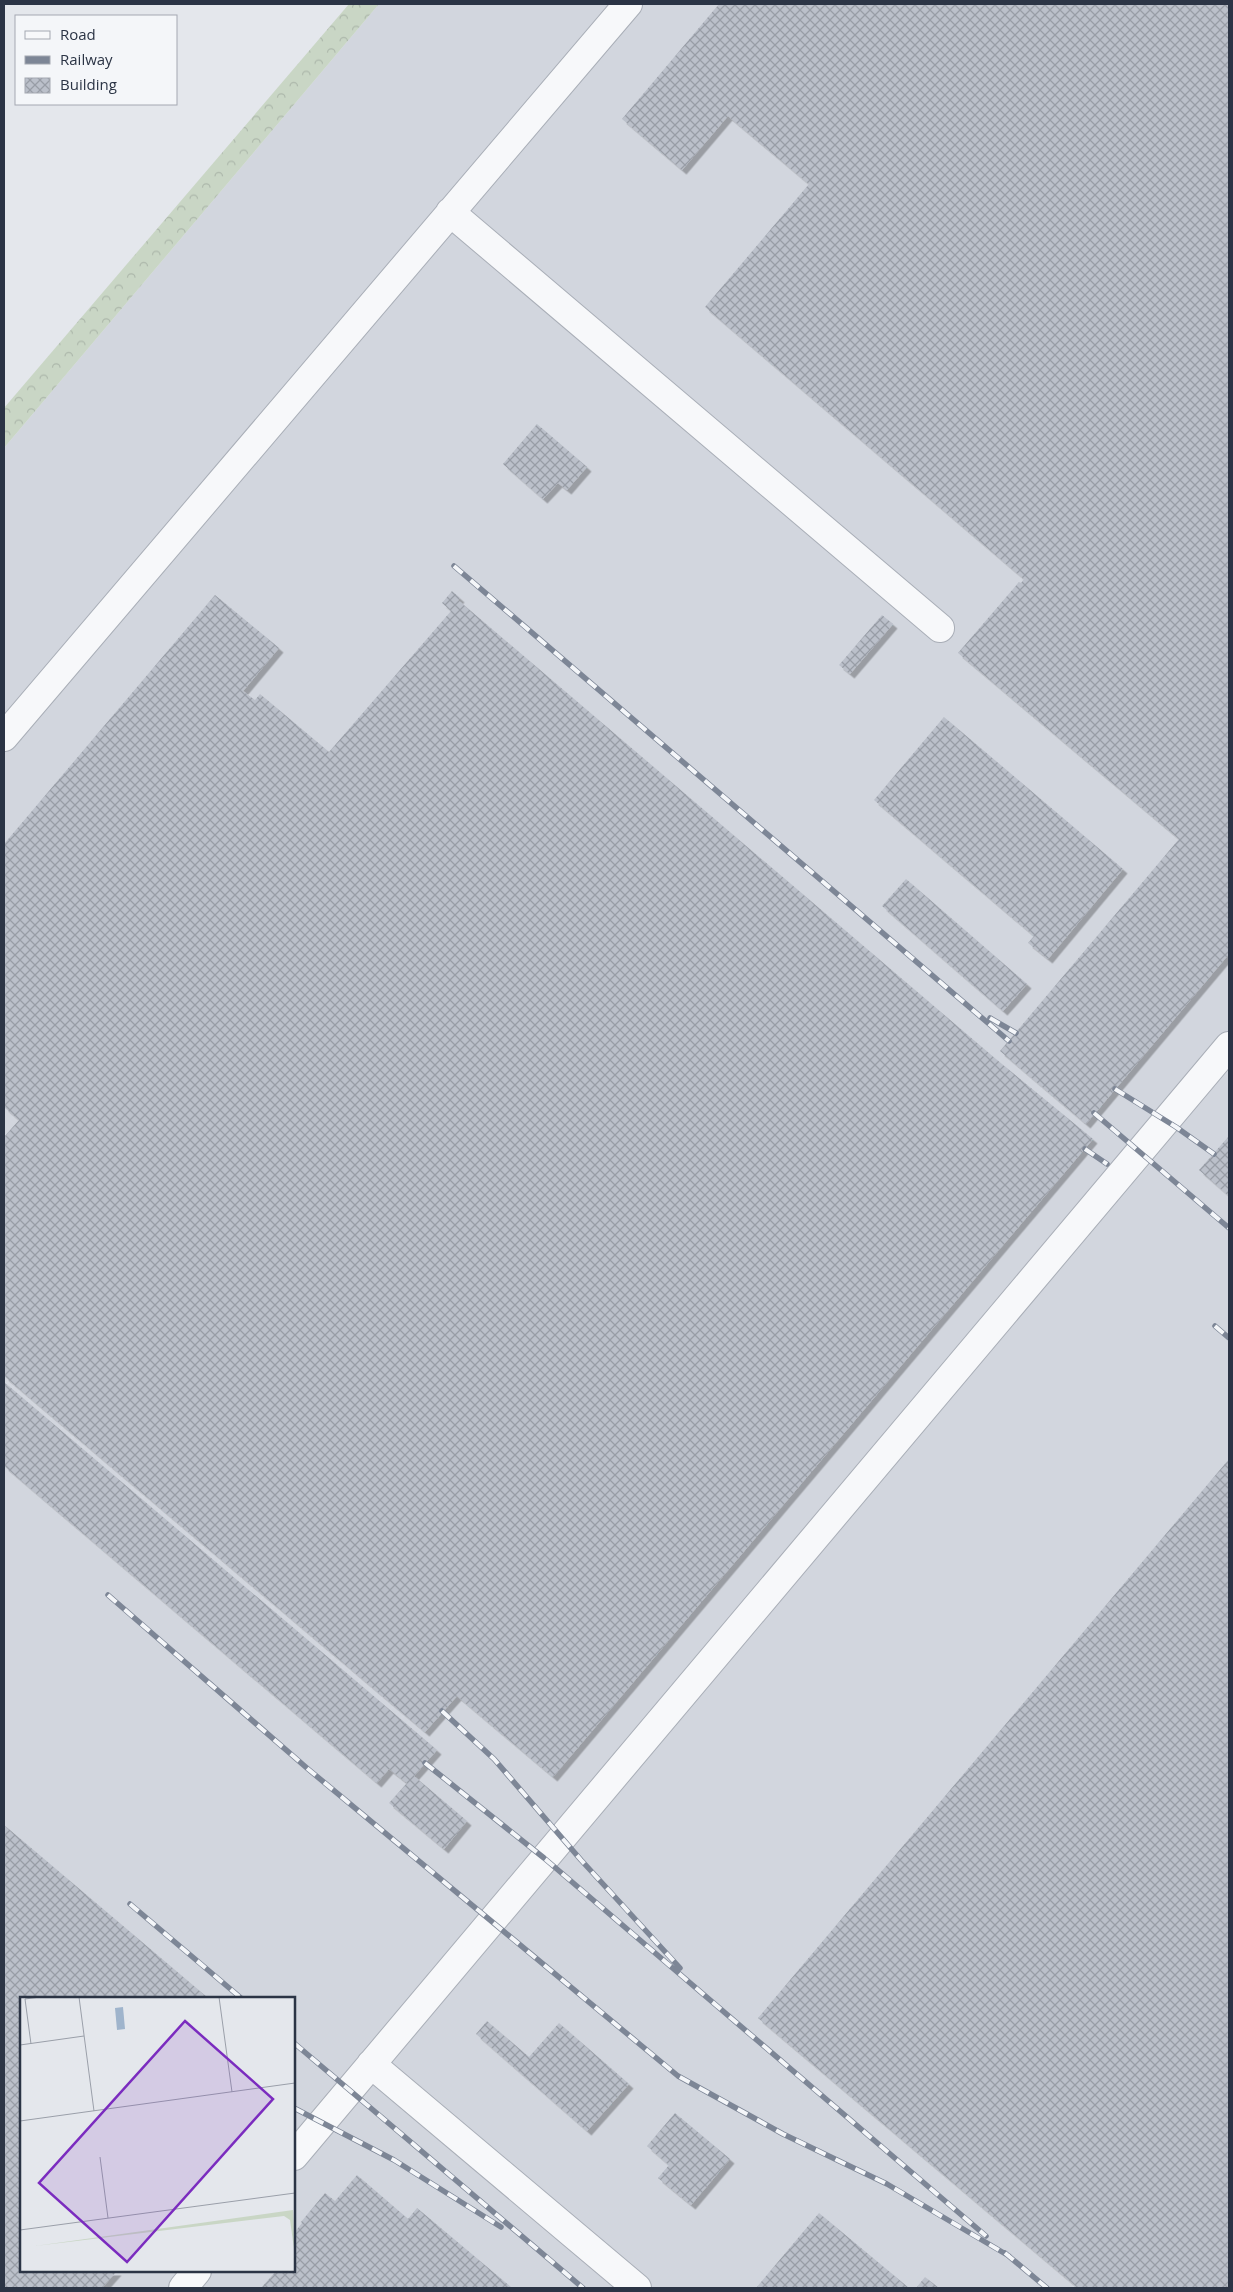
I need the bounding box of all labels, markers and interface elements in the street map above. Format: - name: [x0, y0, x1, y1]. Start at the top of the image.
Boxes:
- legend: [15, 15, 178, 105]
- text: Road: [60, 24, 96, 44]
- text: Railway: [60, 49, 113, 69]
- text: Building: [60, 74, 117, 94]
- inset map: [20, 1997, 295, 2272]

